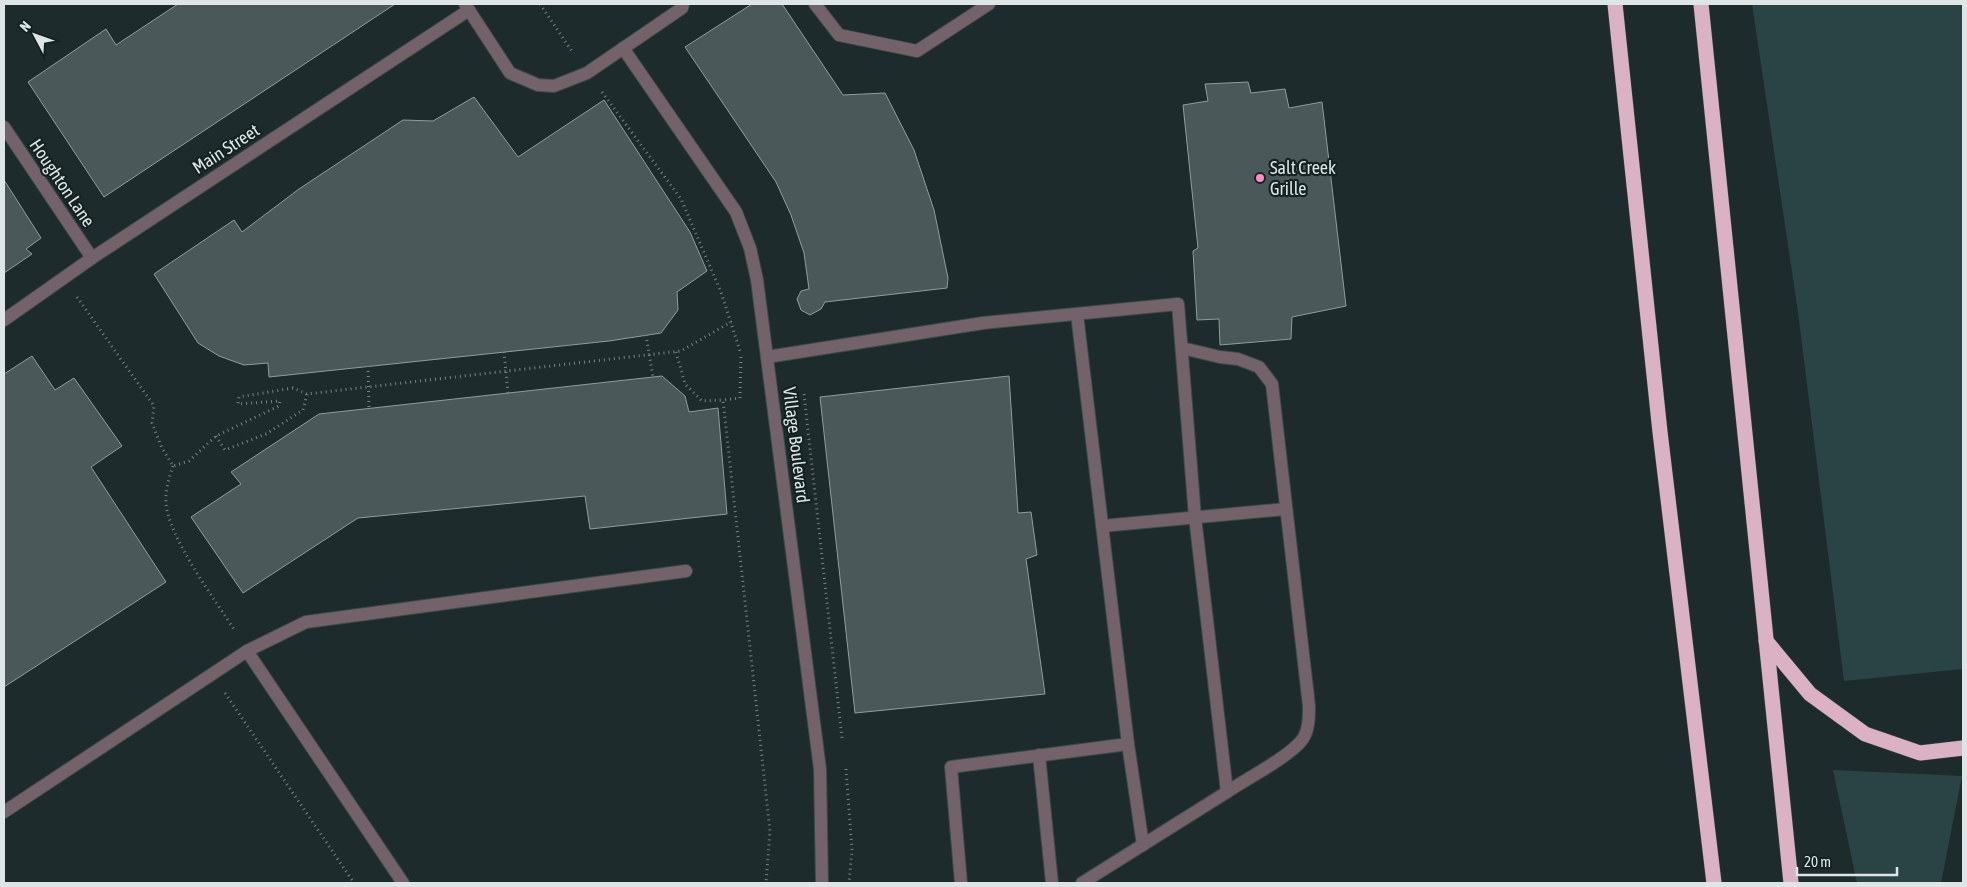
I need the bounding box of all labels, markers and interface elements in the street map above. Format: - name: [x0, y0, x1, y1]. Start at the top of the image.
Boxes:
- north arrow: [10, 10, 60, 60]
- text: N: [16, 18, 34, 35]
- street label: Main Street: [188, 119, 263, 178]
- street label: Houghton Lane: [25, 135, 99, 230]
- place label: Salt Creek Grille: [1270, 157, 1336, 199]
- marker: Salt Creek Grille: [1254, 172, 1266, 184]
- street label: Village Boulevard: [779, 386, 814, 504]
- scale bar: [1797, 844, 1897, 876]
- text: 20 m: [1804, 853, 1831, 870]

